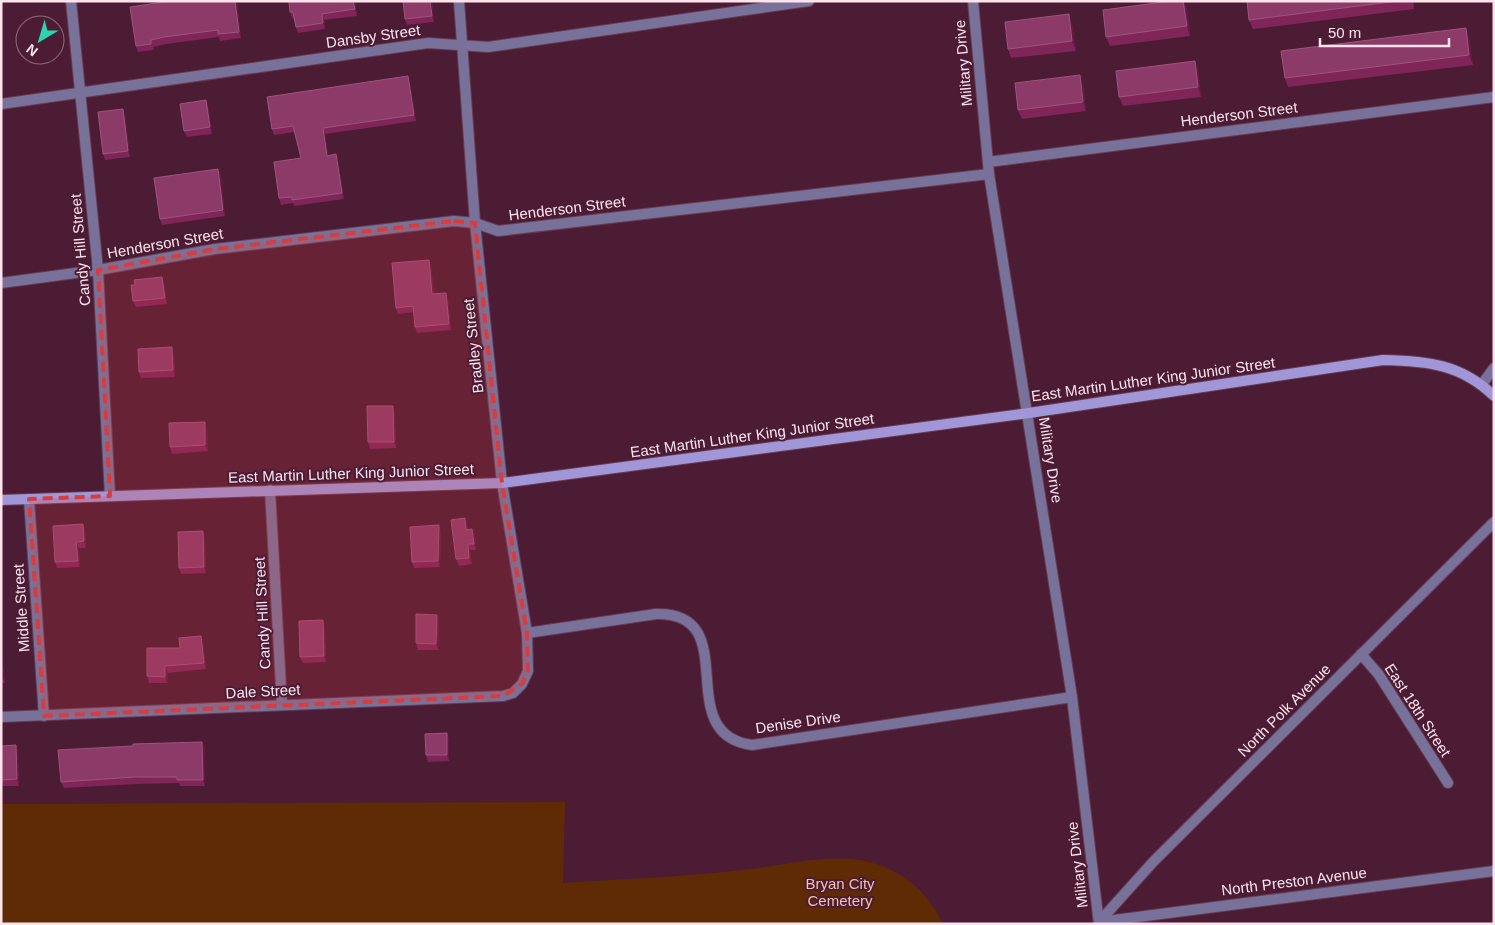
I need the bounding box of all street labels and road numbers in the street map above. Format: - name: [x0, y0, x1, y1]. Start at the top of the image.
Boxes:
- street label: Military Drive: [951, 19, 975, 107]
- street label: Dansby Street: [325, 21, 422, 51]
- street label: Henderson Street: [1180, 98, 1299, 130]
- street label: Candy Hill Street: [67, 192, 93, 307]
- street label: Henderson Street: [508, 192, 627, 224]
- street label: Henderson Street: [106, 224, 225, 262]
- street label: Bradley Street: [459, 297, 486, 394]
- street label: East Martin Luther King Junior Street: [1030, 353, 1277, 405]
- street label: East Martin Luther King Junior Street: [629, 409, 876, 461]
- street label: Military Drive: [1036, 416, 1066, 504]
- street label: East Martin Luther King Junior Street: [228, 460, 475, 486]
- street label: Candy Hill Street: [251, 556, 273, 670]
- street label: Middle Street: [9, 562, 33, 653]
- street label: North Polk Avenue: [1234, 660, 1334, 760]
- street label: East 18th Street: [1382, 660, 1455, 760]
- street label: Dale Street: [225, 681, 302, 701]
- street label: Denise Drive: [754, 708, 842, 736]
- street label: Military Drive: [1063, 821, 1091, 909]
- street label: North Preston Avenue: [1220, 864, 1368, 898]

